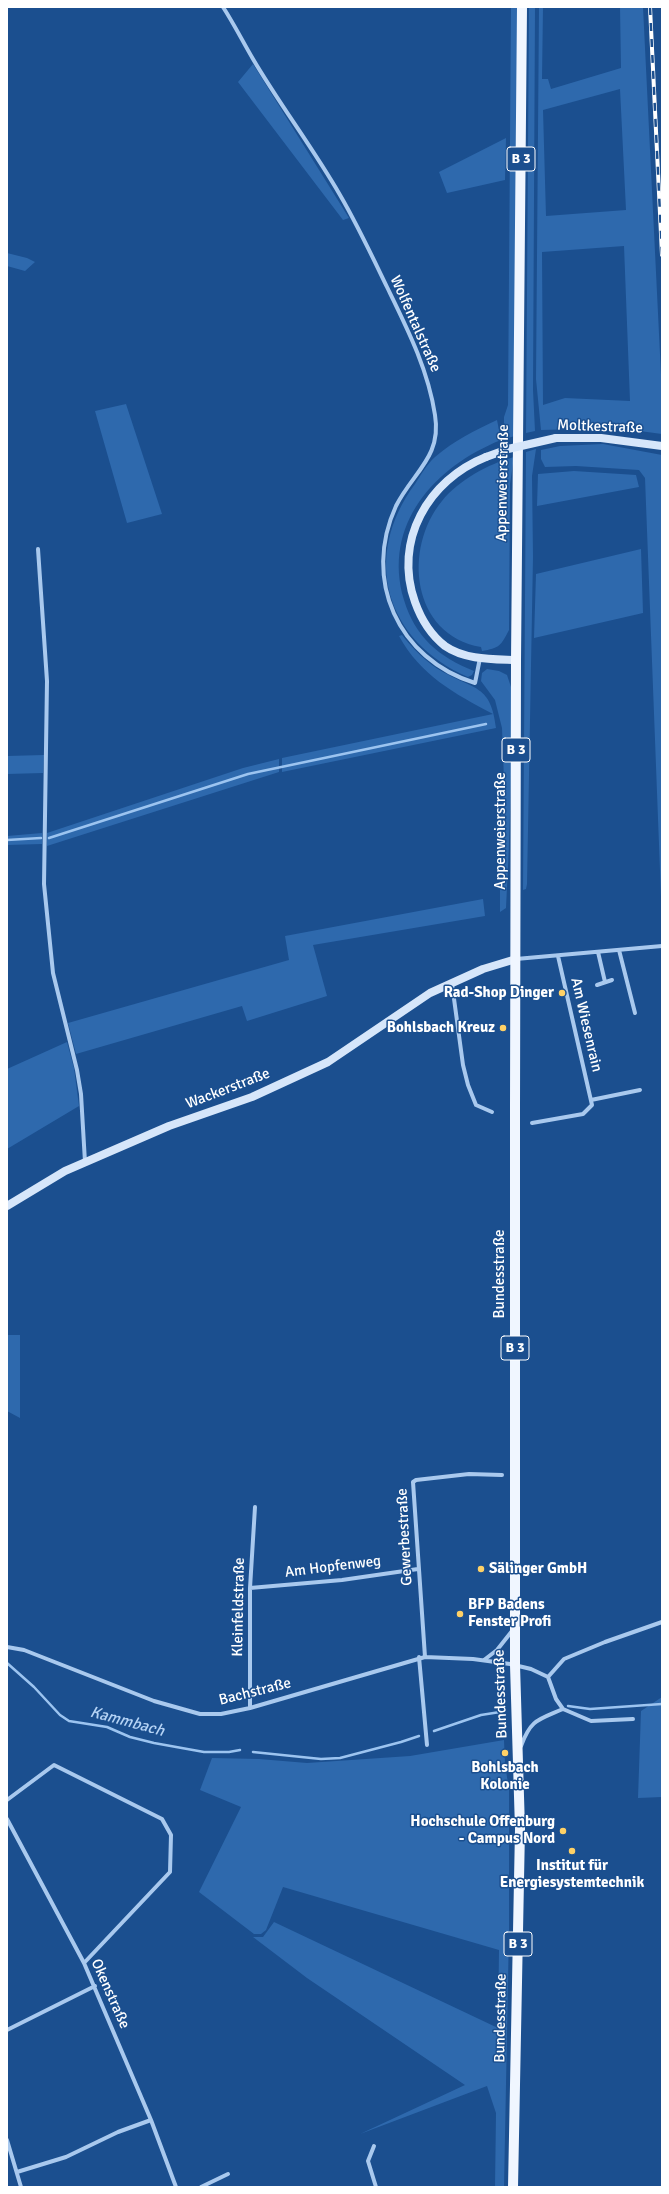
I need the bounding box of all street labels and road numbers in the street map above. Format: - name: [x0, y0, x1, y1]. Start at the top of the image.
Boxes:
- road number: B 3: [507, 147, 535, 171]
- street label: Wolfentalstraße: [386, 273, 444, 375]
- street label: Moltkestraße: [557, 417, 643, 437]
- street label: Appenweierstraße: [493, 424, 513, 542]
- road number: B 3: [502, 738, 530, 762]
- street label: Appenweierstraße: [492, 772, 510, 890]
- street label: Am Wiesenrain: [566, 976, 606, 1074]
- street label: Wackerstraße: [183, 1065, 273, 1113]
- street label: Bundesstraße: [491, 1229, 509, 1319]
- road number: B 3: [501, 1336, 529, 1360]
- street label: Gewerbestraße: [393, 1488, 417, 1586]
- street label: Am Hopfenweg: [284, 1552, 382, 1582]
- street label: Kleinfeldstraße: [229, 1557, 249, 1657]
- street label: Bundesstraße: [490, 1649, 512, 1739]
- street label: Bachstraße: [217, 1674, 293, 1710]
- road number: B 3: [504, 1932, 532, 1956]
- street label: Okenstraße: [87, 1956, 133, 2032]
- street label: Bundesstraße: [491, 1973, 511, 2063]

